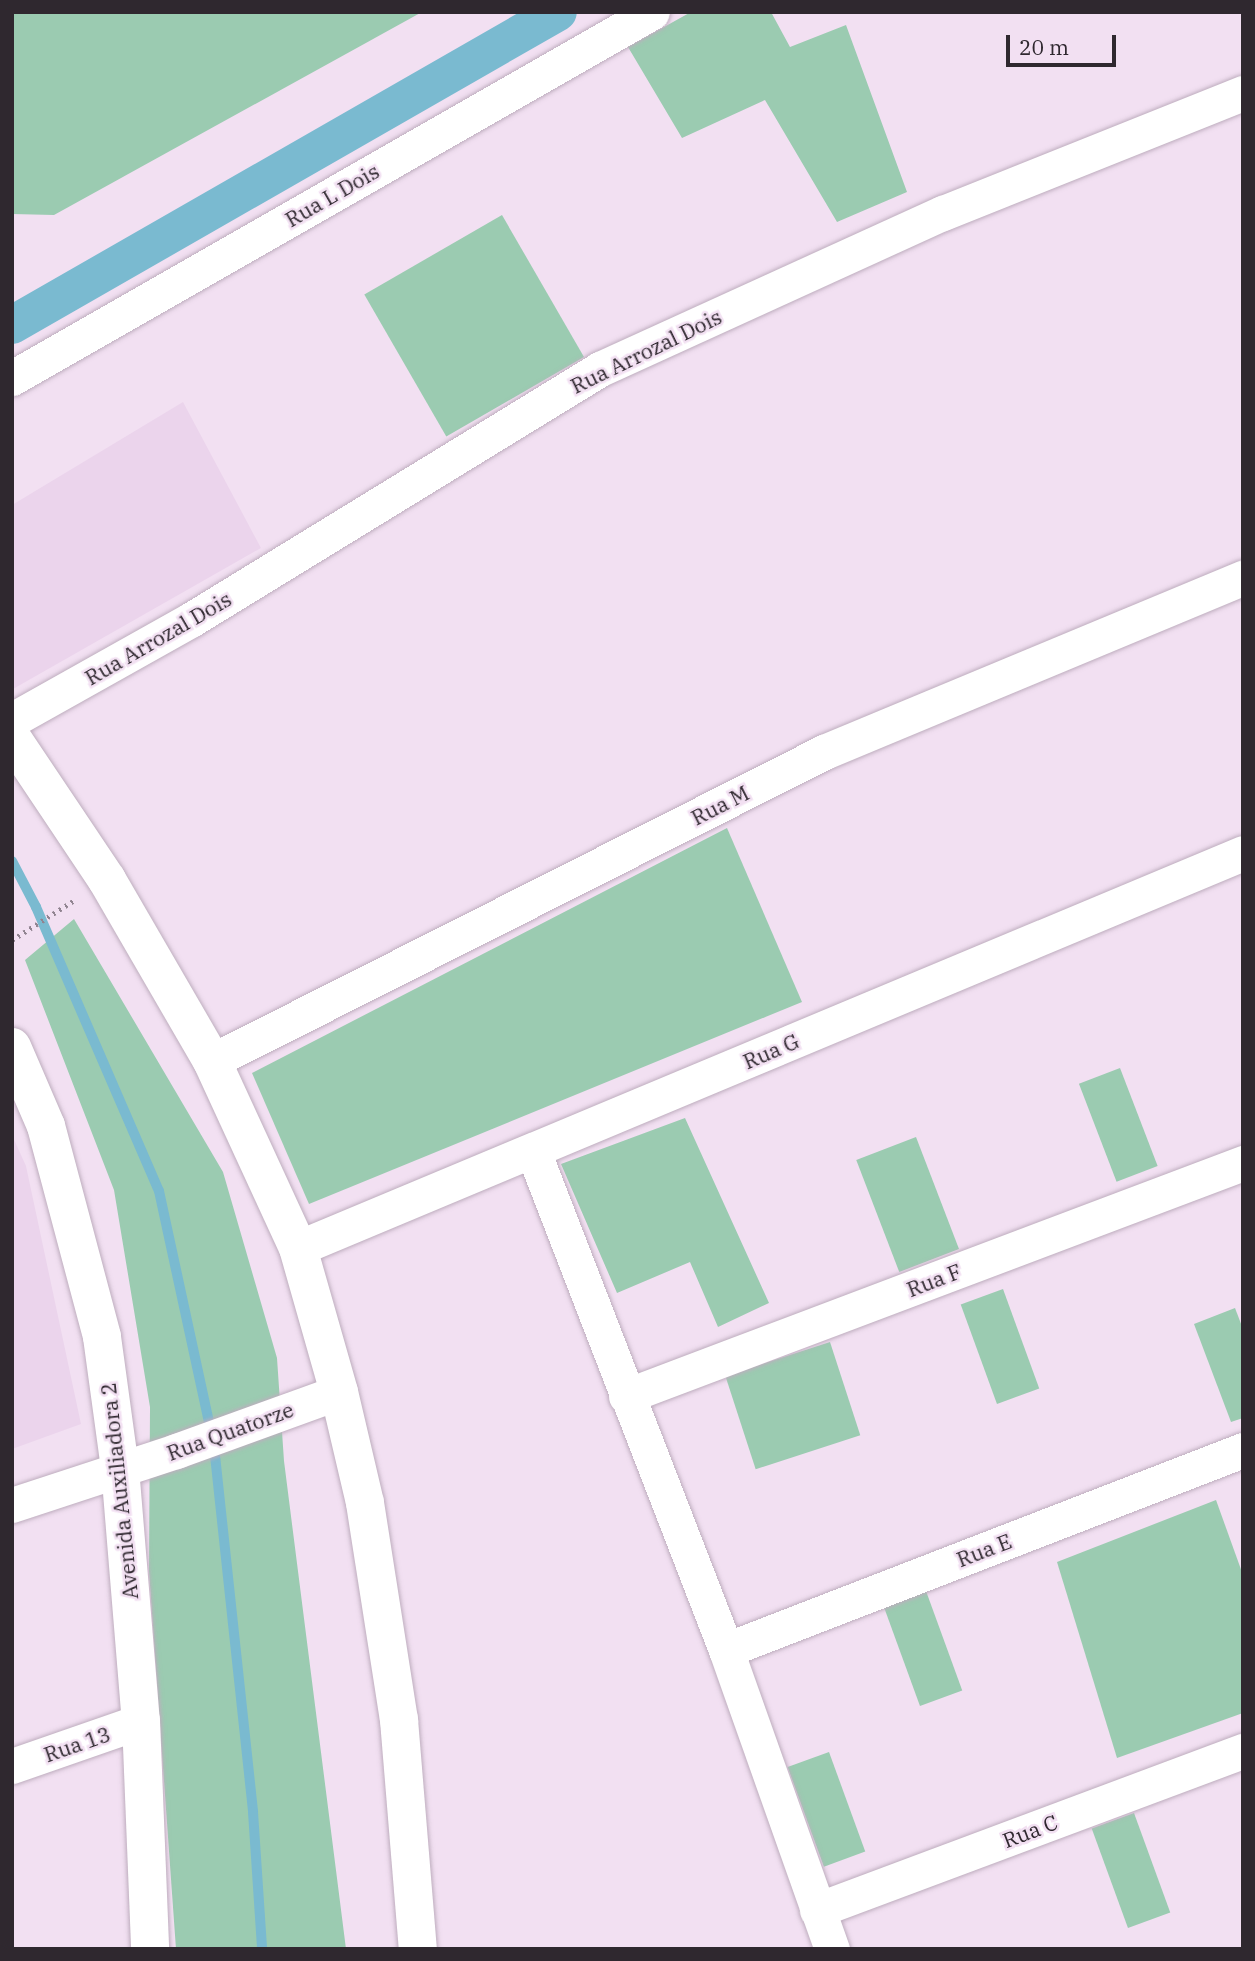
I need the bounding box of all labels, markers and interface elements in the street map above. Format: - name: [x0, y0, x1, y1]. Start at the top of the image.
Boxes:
- scale bar: [1010, 21, 1120, 65]
- text: 20 m: [1019, 33, 1069, 61]
- street label: Rua L Dois: [281, 158, 383, 232]
- street label: Rua Arrozal Dois: [566, 304, 726, 398]
- street label: Rua Arrozal Dois: [80, 586, 236, 690]
- street label: Rua M: [687, 780, 753, 830]
- street label: Rua G: [739, 1028, 803, 1074]
- street label: Rua F: [903, 1258, 965, 1302]
- street label: Avenida Auxiliadora 2: [95, 1381, 143, 1601]
- street label: Rua Quatorze: [163, 1396, 297, 1466]
- street label: Rua E: [953, 1528, 1015, 1572]
- street label: Rua 13: [40, 1721, 114, 1767]
- street label: Rua C: [999, 1809, 1061, 1853]

